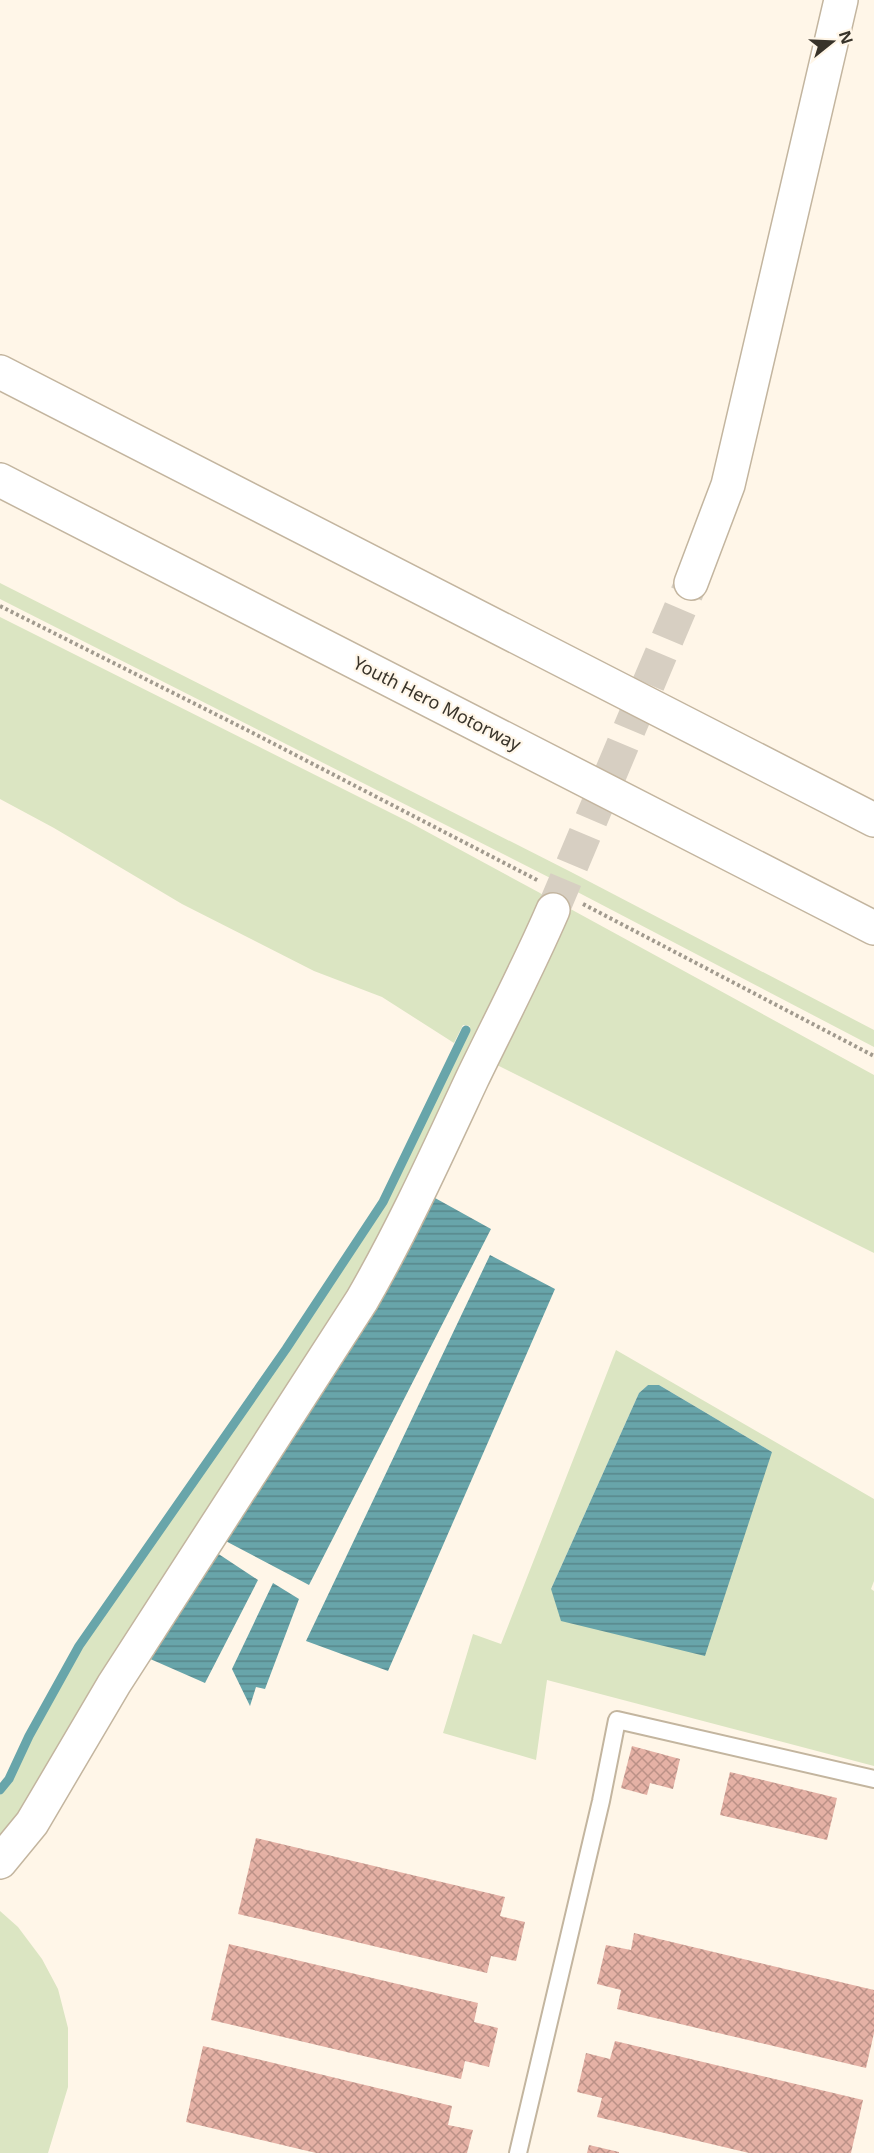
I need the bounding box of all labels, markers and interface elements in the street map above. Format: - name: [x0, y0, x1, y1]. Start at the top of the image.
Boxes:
- north arrow: [802, 12, 862, 72]
- text: N: [834, 28, 859, 47]
- street label: Youth Hero Motorway: [349, 650, 526, 756]

